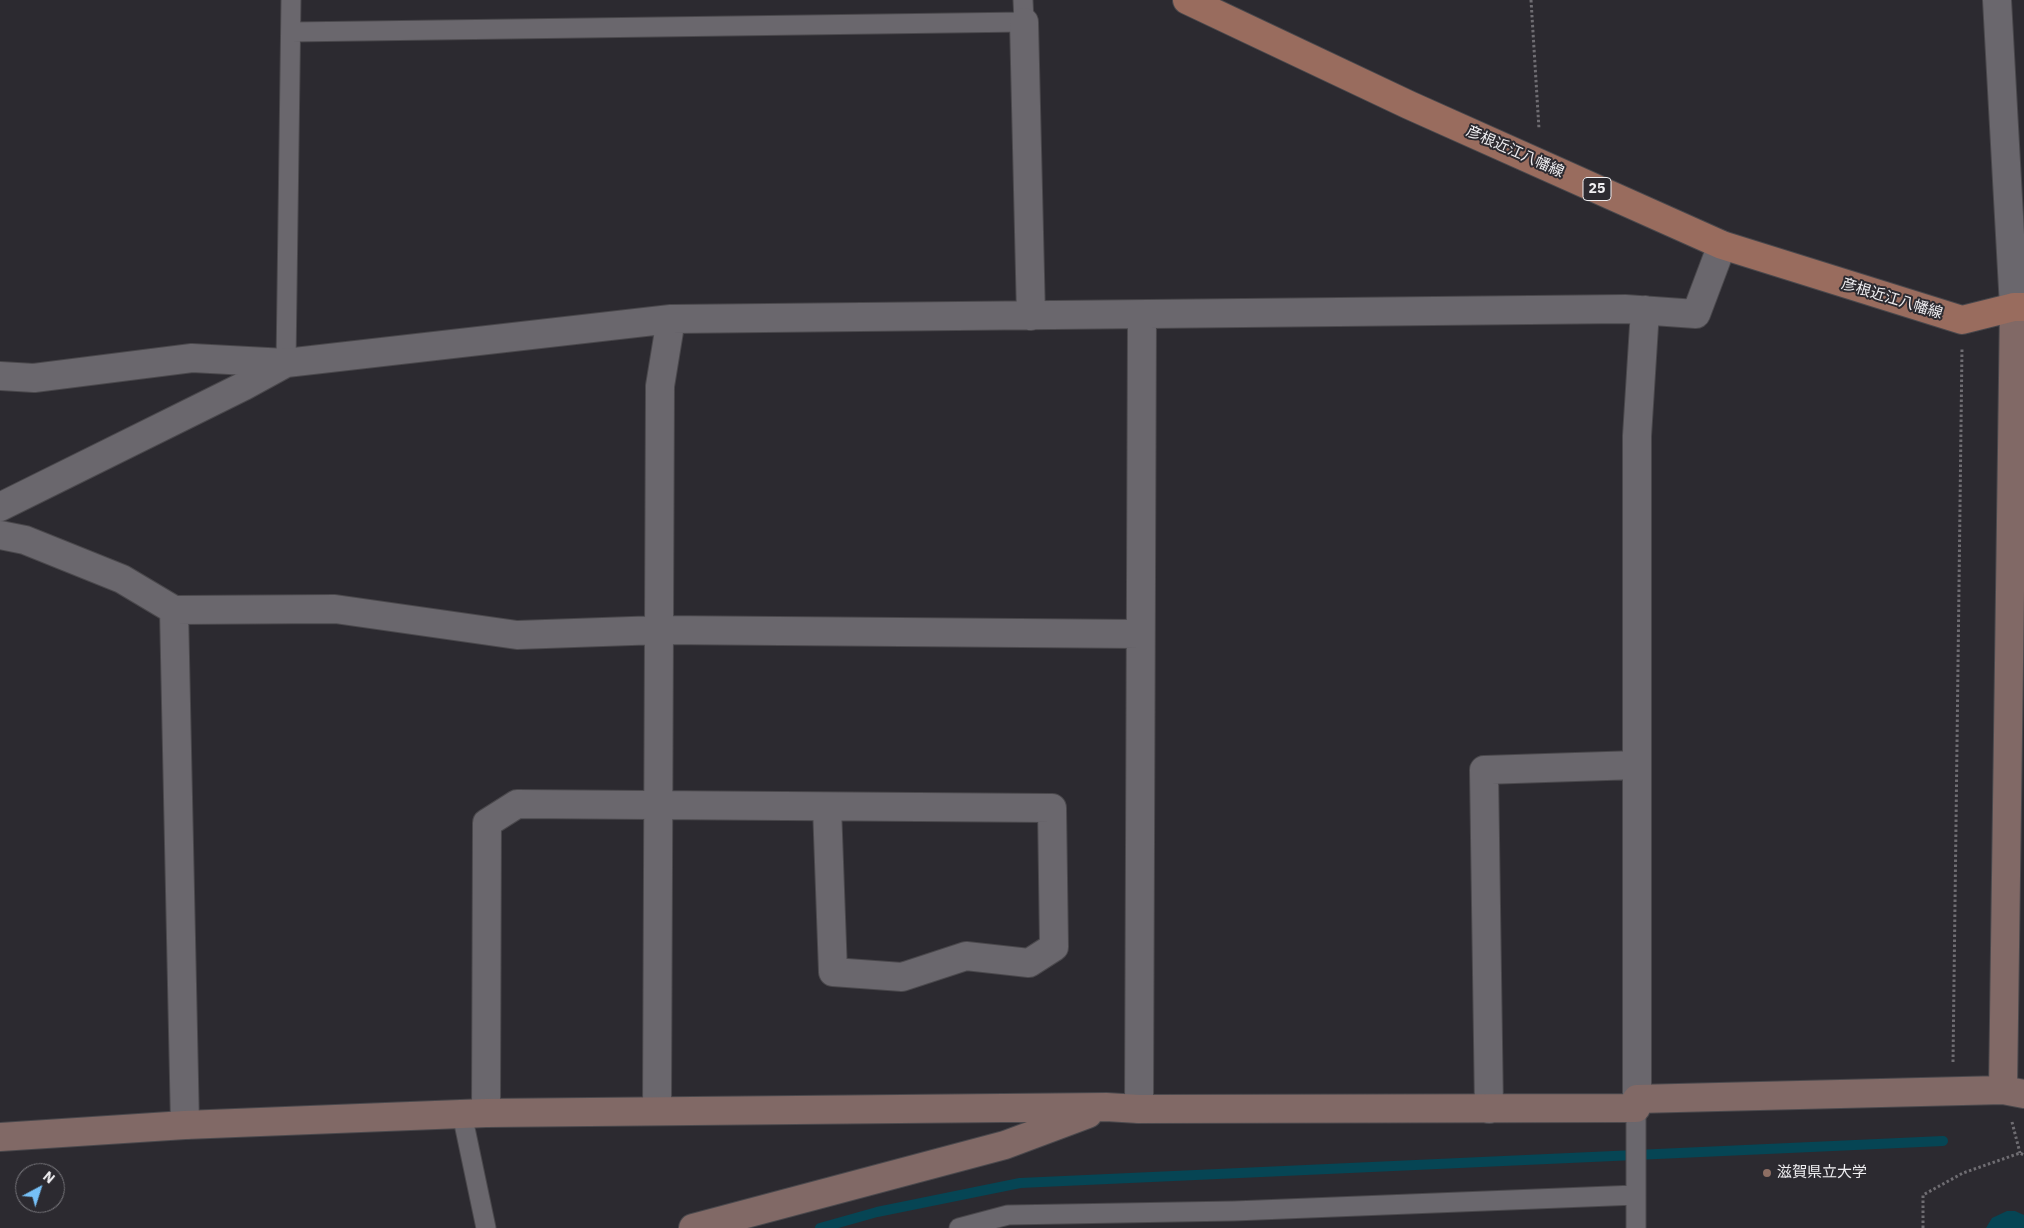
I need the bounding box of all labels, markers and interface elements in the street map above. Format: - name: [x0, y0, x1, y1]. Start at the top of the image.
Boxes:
- street label: 彦根近江八幡線: [1463, 122, 1567, 182]
- road number: 25: [1583, 178, 1611, 200]
- street label: 彦根近江八幡線: [1839, 275, 1945, 323]
- north arrow: [15, 1163, 65, 1213]
- place label: 滋賀県立大学: [1777, 1164, 1867, 1182]
- text: N: [39, 1167, 59, 1187]
- marker: 滋賀県立大学: [1761, 1167, 1773, 1179]

